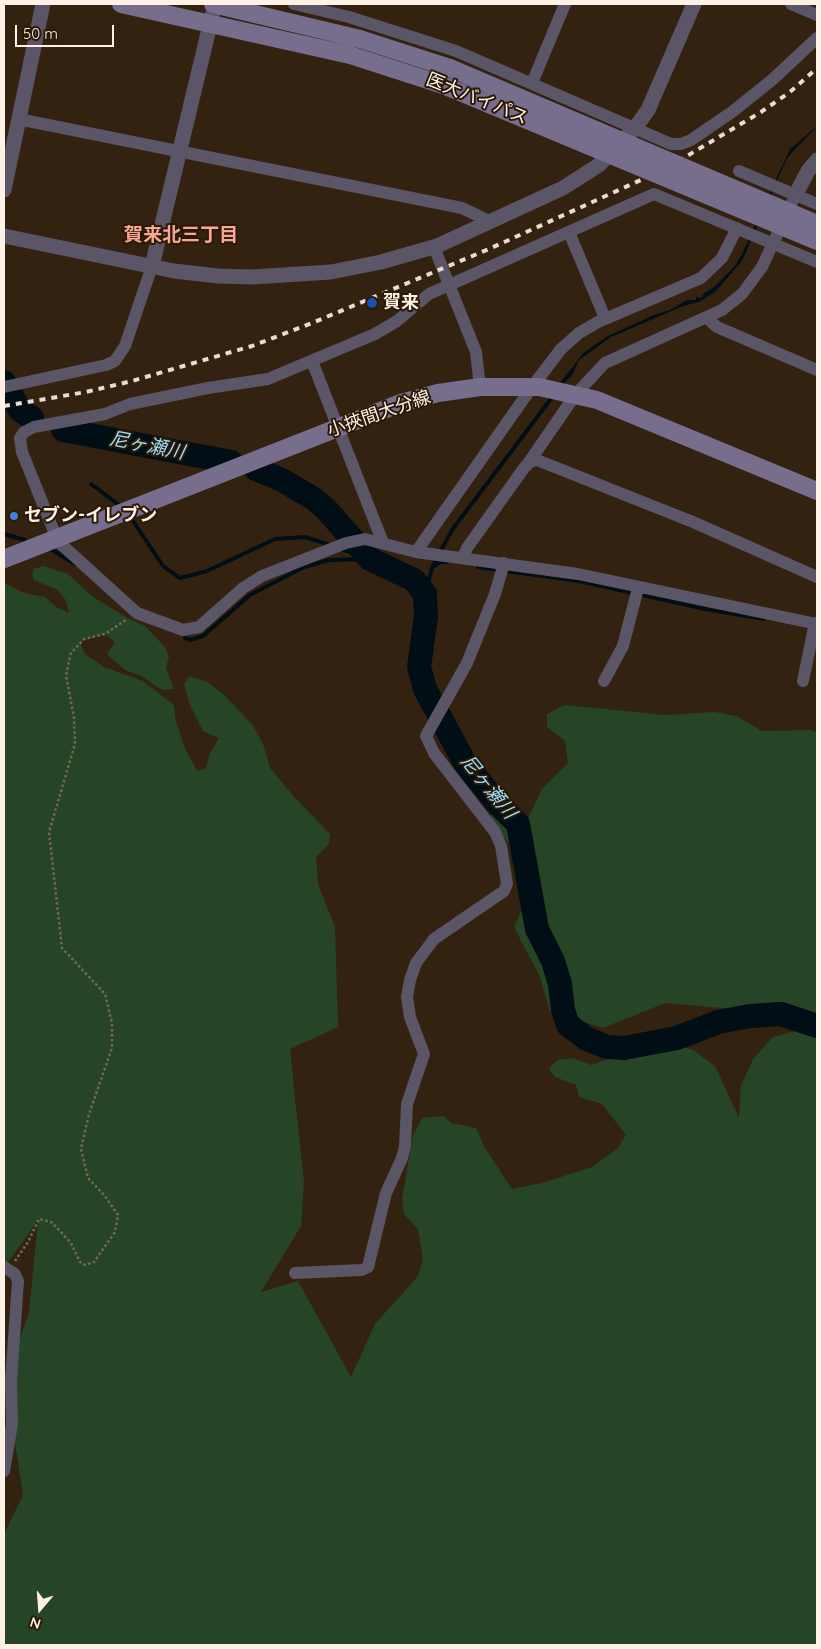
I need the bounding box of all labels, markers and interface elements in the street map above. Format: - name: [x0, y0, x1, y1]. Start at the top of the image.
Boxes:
- scale bar: [18, 15, 116, 47]
- text: 50 m: [23, 24, 58, 43]
- street label: 医大バイパス: [423, 69, 531, 129]
- district label: 賀来北三丁目: [124, 224, 238, 246]
- place label: 賀来: [383, 292, 419, 314]
- marker: 賀来: [365, 296, 379, 310]
- street label: 小挾間大分線: [324, 386, 434, 442]
- water label: 尼ヶ瀬川: [108, 428, 186, 464]
- place label: セブン-イレブン: [24, 505, 157, 527]
- marker: セブン-イレブン: [8, 510, 20, 522]
- water label: 尼ヶ瀬川: [455, 750, 521, 824]
- north arrow: [15, 1584, 65, 1634]
- text: N: [28, 1613, 43, 1633]

